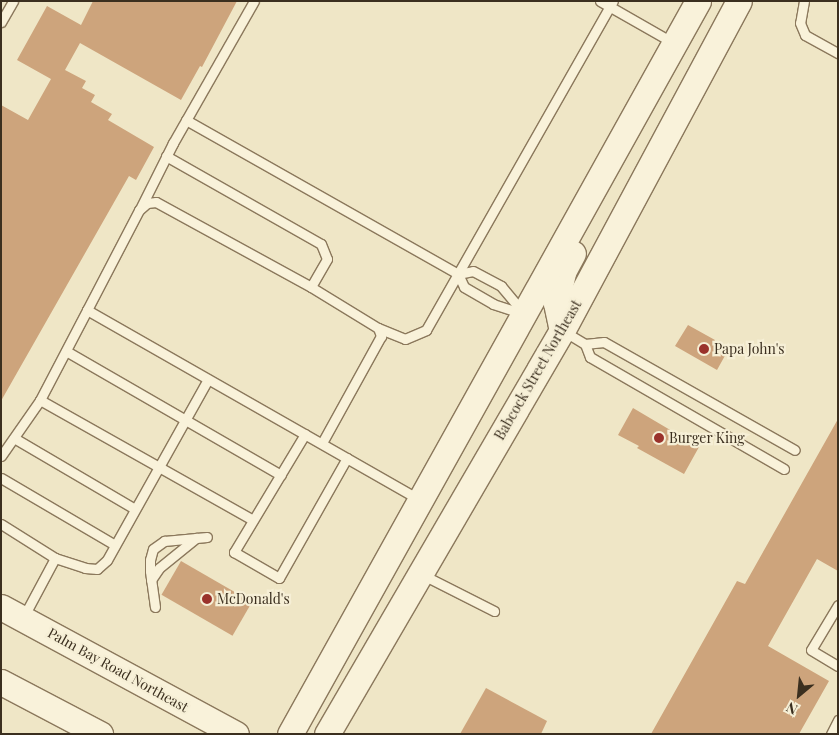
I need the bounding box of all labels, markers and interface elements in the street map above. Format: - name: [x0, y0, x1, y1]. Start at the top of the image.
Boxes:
- street label: Babcock Street Northeast: [491, 297, 585, 443]
- place label: Papa John's: [714, 341, 785, 357]
- marker: Papa John's: [698, 343, 710, 355]
- place label: Burger King: [669, 430, 745, 446]
- marker: Burger King: [653, 432, 665, 444]
- place label: McDonald's: [217, 591, 290, 607]
- marker: McDonald's: [201, 593, 213, 605]
- street label: Palm Bay Road Northeast: [45, 624, 191, 716]
- north arrow: [774, 670, 824, 720]
- text: N: [783, 698, 801, 719]

